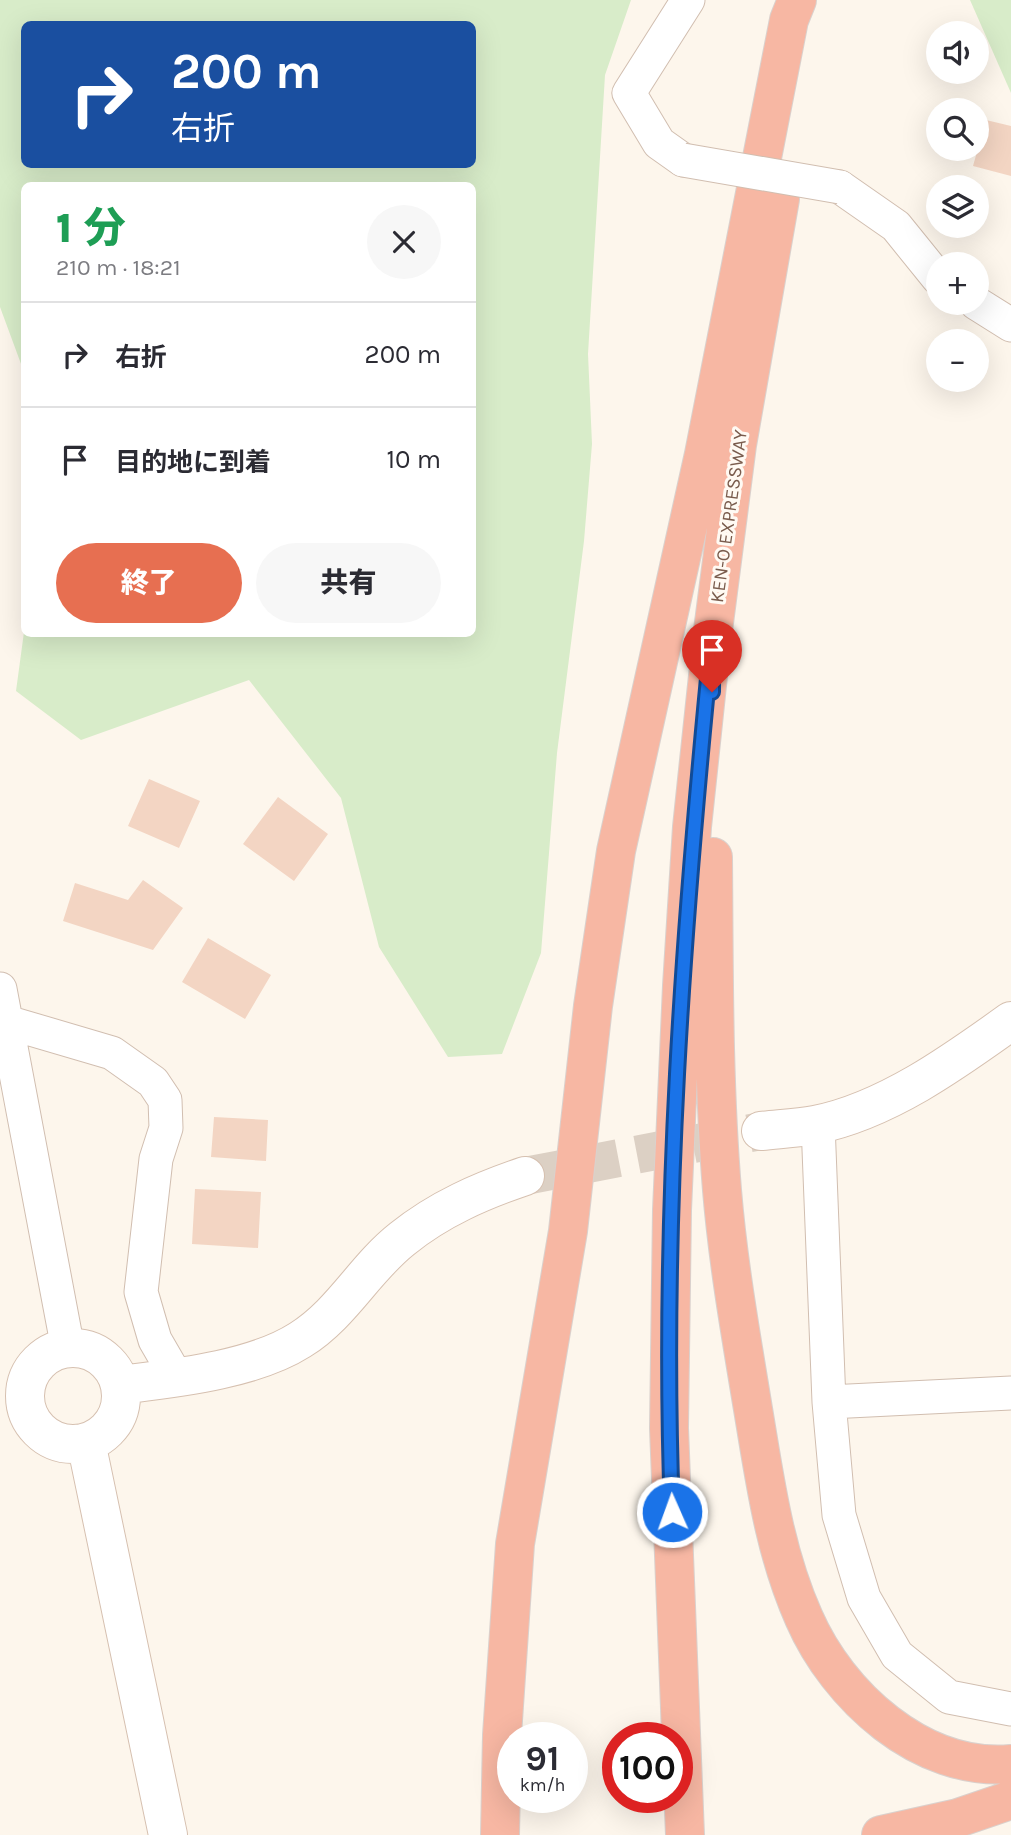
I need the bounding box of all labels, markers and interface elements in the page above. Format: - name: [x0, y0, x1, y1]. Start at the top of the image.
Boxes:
- map controls: [926, 21, 989, 392]
- button: sound: [926, 21, 989, 84]
- text: 200 m: [171, 43, 322, 100]
- icon: right: [56, 49, 147, 140]
- button: search: [926, 98, 989, 161]
- text: 右折: [171, 110, 235, 147]
- button: layers: [926, 175, 989, 238]
- text: 1 分: [56, 203, 125, 253]
- button: close: [367, 205, 441, 279]
- button: +: [926, 252, 989, 315]
- text: 210 m · 18:21: [56, 254, 181, 281]
- button: −: [926, 329, 989, 392]
- icon: right: [56, 336, 94, 374]
- text: 200 m: [365, 339, 441, 370]
- text: 右折: [115, 342, 167, 373]
- street label: KEN-O EXPRESSWAY: [706, 428, 752, 604]
- icon: arrive: [56, 441, 94, 479]
- text: 10 m: [386, 444, 441, 475]
- text: 目的地に到着: [115, 447, 271, 478]
- button: 終了: [56, 543, 242, 623]
- button: 共有: [256, 543, 441, 623]
- pin: [682, 620, 742, 692]
- icon: arrive: [693, 631, 731, 669]
- position arrow: [635, 1475, 709, 1549]
- speed limit sign: 100: [602, 1722, 693, 1813]
- text: 91: [526, 1738, 559, 1779]
- text: km/h: [520, 1774, 565, 1796]

